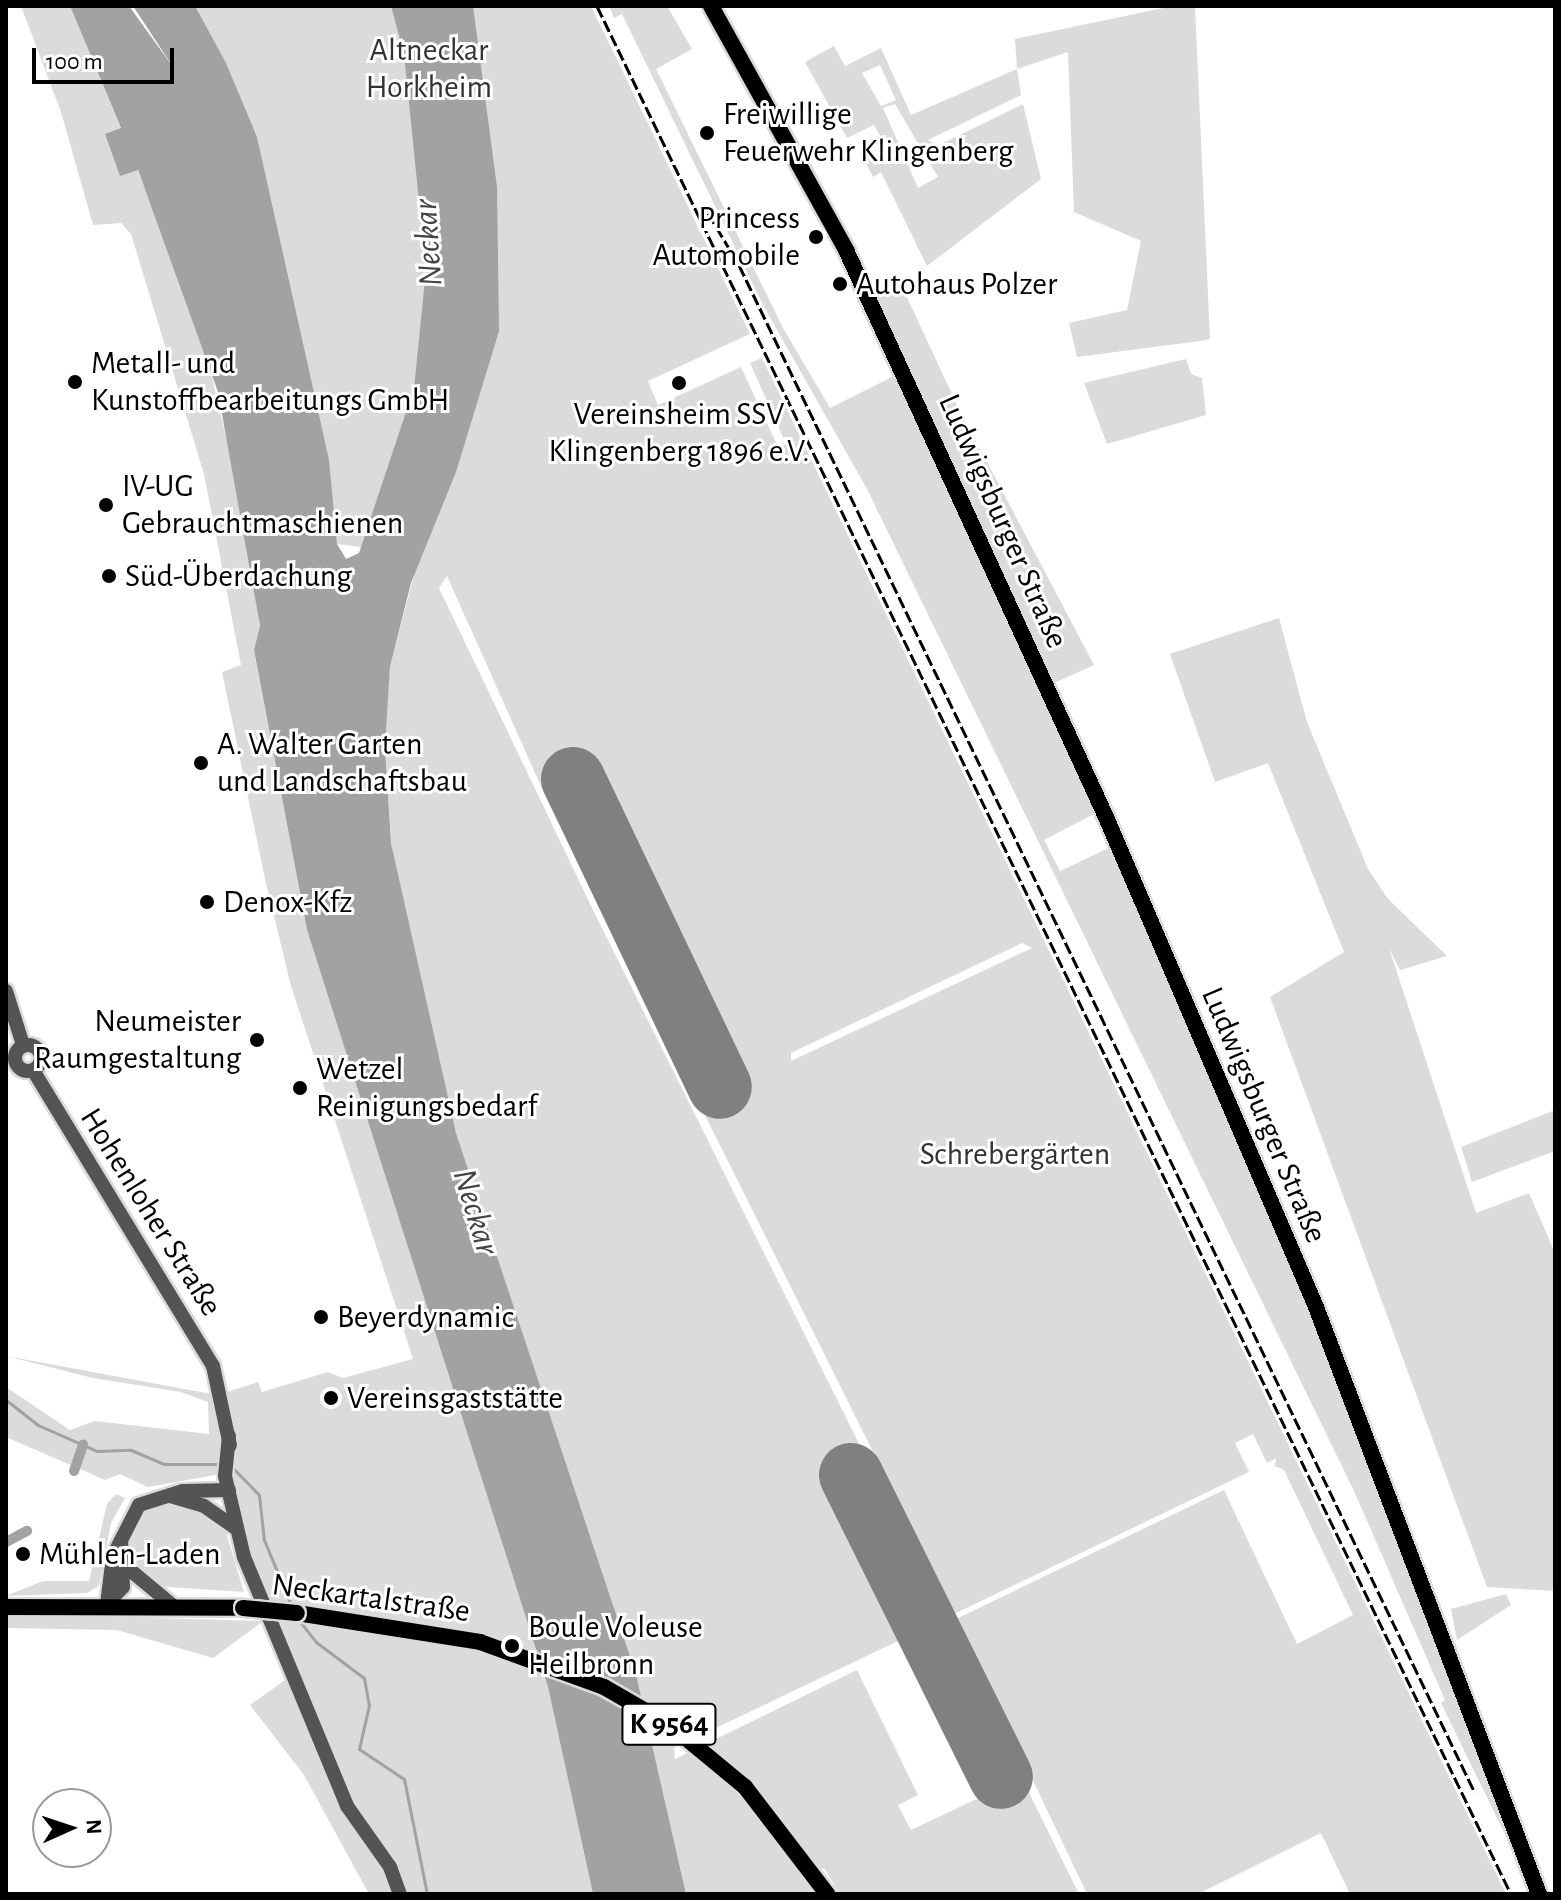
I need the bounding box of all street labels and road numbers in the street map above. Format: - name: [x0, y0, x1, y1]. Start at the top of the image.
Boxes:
- street label: Ludwigsburger Straße: [930, 388, 1076, 654]
- street label: Ludwigsburger Straße: [1193, 981, 1335, 1249]
- street label: Hohenloher Straße: [72, 1101, 230, 1323]
- street label: Neckartalstraße: [270, 1565, 472, 1631]
- road number: K 9564: [621, 1698, 717, 1750]

